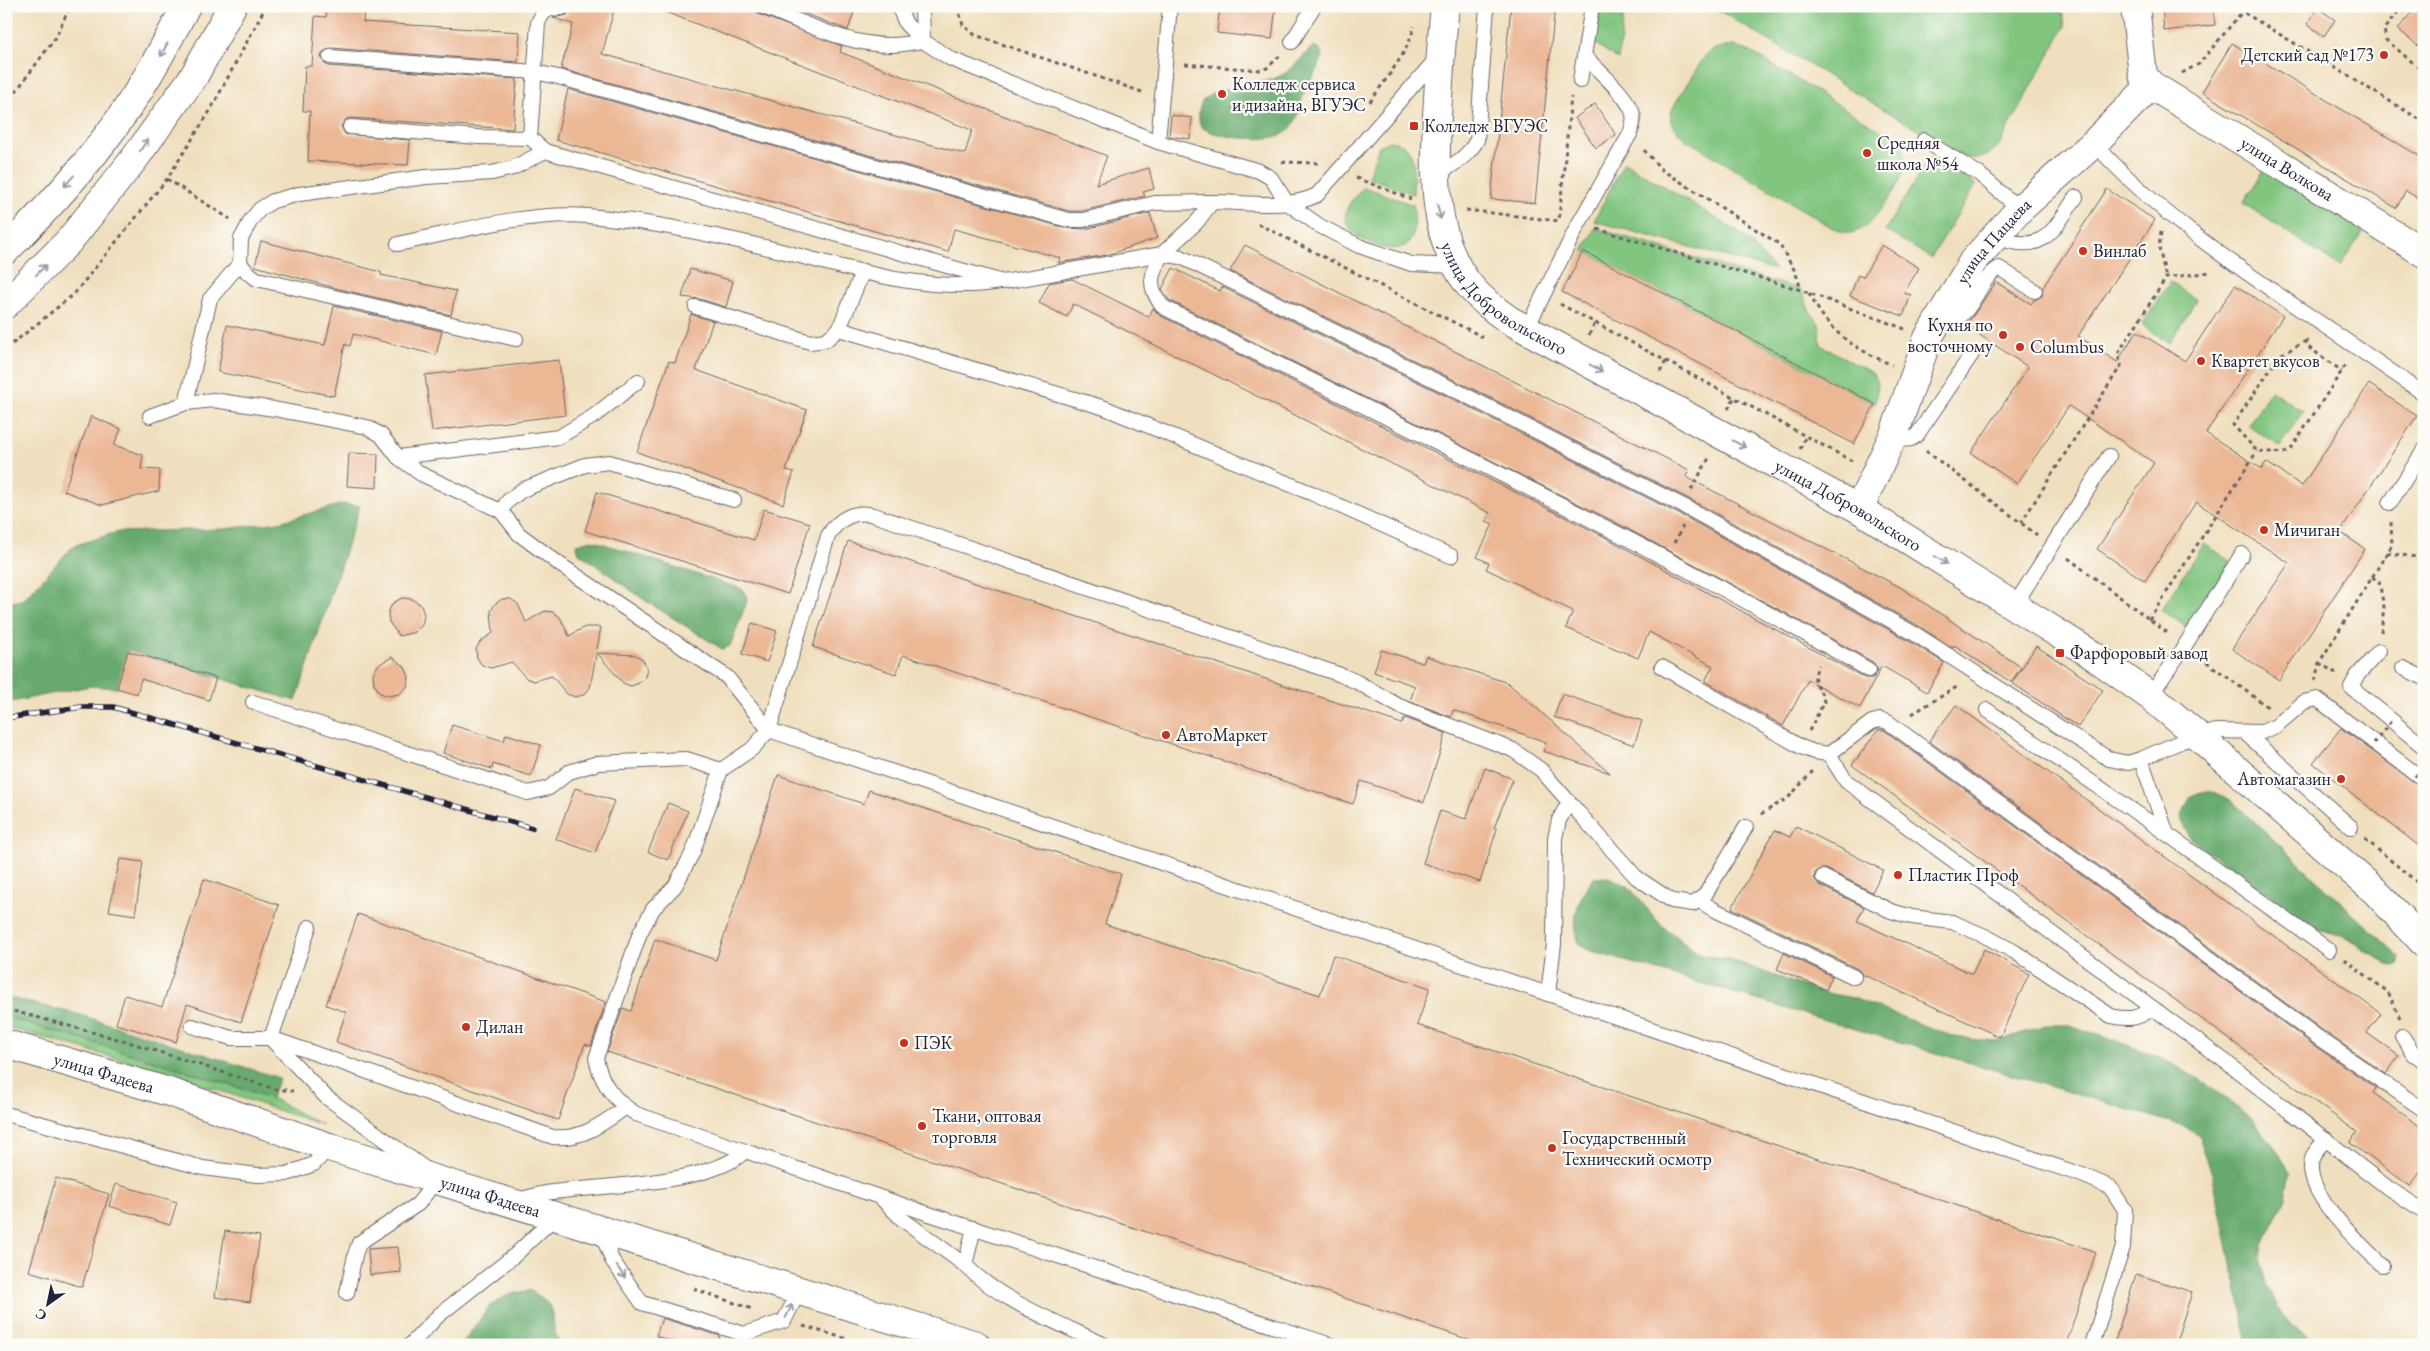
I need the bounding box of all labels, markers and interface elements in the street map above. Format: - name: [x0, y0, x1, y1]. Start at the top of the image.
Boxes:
- one-way arrow: [159, 42, 169, 57]
- place label: Детский сад №173: [2241, 43, 2374, 66]
- marker: Детский сад №173: [2378, 49, 2390, 61]
- place label: Колледж сервиса и дизайна, ВГУЭС: [1232, 72, 1366, 116]
- marker: Колледж сервиса и дизайна, ВГУЭС: [1216, 88, 1228, 100]
- place label: Колледж ВГУЭС: [1424, 114, 1548, 137]
- marker: Колледж ВГУЭС: [1408, 120, 1420, 132]
- place label: Средняя школа №54: [1877, 131, 1959, 175]
- street label: улица Волкова: [2236, 131, 2339, 206]
- one-way arrow: [139, 138, 149, 152]
- marker: Средняя школа №54: [1861, 147, 1873, 159]
- one-way arrow: [64, 175, 75, 188]
- street label: улица Пацаева: [1950, 192, 2036, 288]
- one-way arrow: [1435, 203, 1444, 219]
- street label: улица Добровольского: [1436, 239, 1571, 360]
- place label: Винлаб: [2093, 239, 2147, 262]
- marker: Винлаб: [2077, 245, 2089, 257]
- one-way arrow: [35, 264, 47, 277]
- place label: Кухня по восточному: [1908, 313, 1993, 357]
- marker: Кухня по восточному: [1997, 329, 2009, 341]
- place label: Columbus: [2030, 335, 2104, 358]
- marker: Columbus: [2014, 341, 2026, 353]
- place label: Квартет вкусов: [2211, 349, 2320, 372]
- marker: Квартет вкусов: [2195, 355, 2207, 367]
- one-way arrow: [1588, 364, 1603, 373]
- one-way arrow: [1731, 440, 1746, 450]
- street label: улица Добровольского: [1771, 454, 1926, 556]
- place label: Мичиган: [2274, 518, 2340, 541]
- marker: Мичиган: [2258, 524, 2270, 536]
- one-way arrow: [1933, 555, 1947, 565]
- place label: Фарфоровый завод: [2070, 641, 2208, 664]
- marker: Фарфоровый завод: [2054, 647, 2066, 659]
- place label: АвтоМаркет: [1175, 723, 1268, 746]
- marker: АвтоМаркет: [1160, 729, 1172, 741]
- place label: Автомагазин: [2236, 767, 2331, 790]
- marker: Автомагазин: [2335, 773, 2347, 785]
- place label: Пластик Проф: [1908, 863, 2019, 886]
- marker: Пластик Проф: [1892, 869, 1904, 881]
- place label: Дилан: [476, 1015, 523, 1038]
- marker: Дилан: [460, 1021, 472, 1033]
- place label: ПЭК: [914, 1031, 953, 1054]
- marker: ПЭК: [898, 1037, 910, 1049]
- street label: улица Фадеева: [51, 1047, 158, 1098]
- place label: Ткани, оптовая торговля: [932, 1104, 1042, 1148]
- marker: Ткани, оптовая торговля: [916, 1120, 928, 1132]
- place label: Государственный Технический осмотр: [1562, 1126, 1712, 1170]
- marker: Государственный Технический осмотр: [1546, 1142, 1558, 1154]
- street label: улица Фадеева: [438, 1170, 544, 1222]
- one-way arrow: [616, 1265, 626, 1279]
- north arrow: [22, 1278, 72, 1328]
- one-way arrow: [785, 1304, 795, 1319]
- text: С: [32, 1305, 50, 1325]

